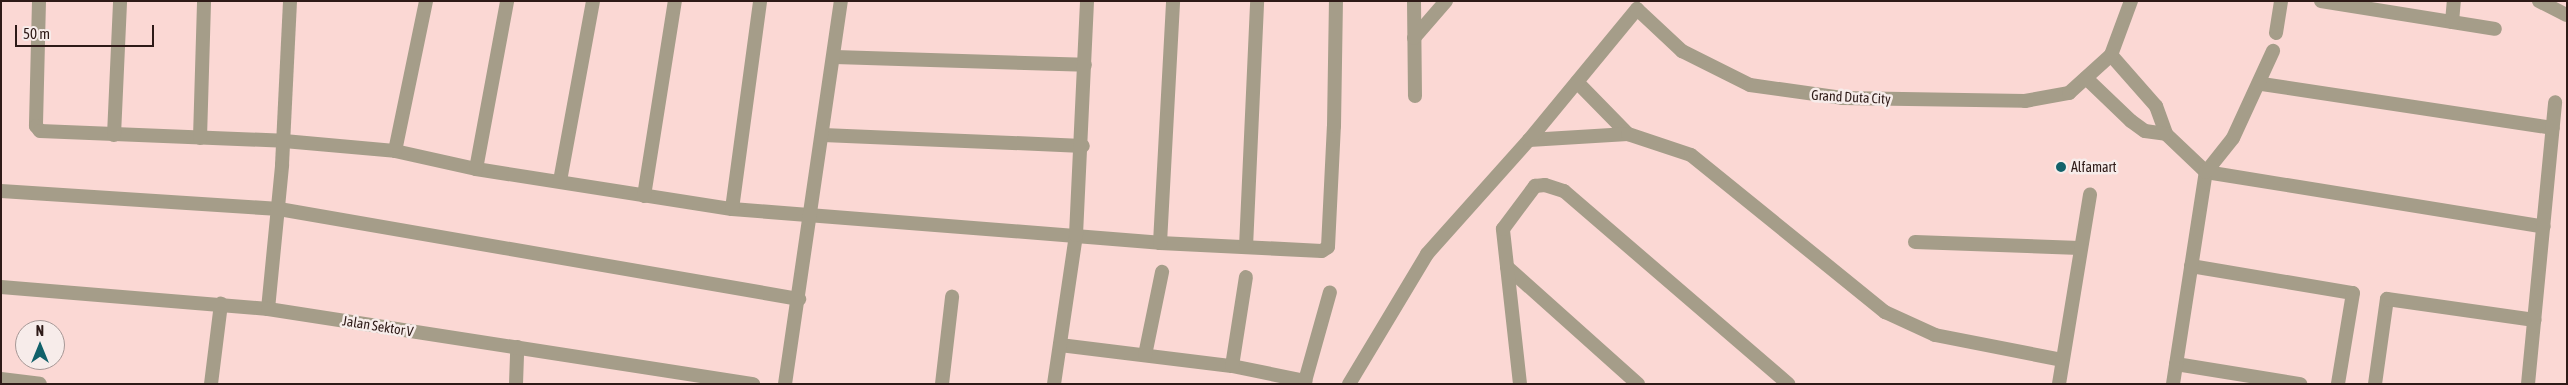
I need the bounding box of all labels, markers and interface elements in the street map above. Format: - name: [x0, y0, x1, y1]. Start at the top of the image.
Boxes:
- scale bar: [18, 15, 156, 47]
- text: 50 m: [23, 25, 50, 42]
- street label: Grand Duta City: [1811, 87, 1891, 107]
- place label: Alfamart: [2071, 159, 2117, 175]
- marker: Alfamart: [2055, 161, 2067, 173]
- street label: Jalan Sektor V: [341, 312, 415, 340]
- north arrow: [15, 320, 65, 370]
- text: N: [36, 323, 44, 339]

